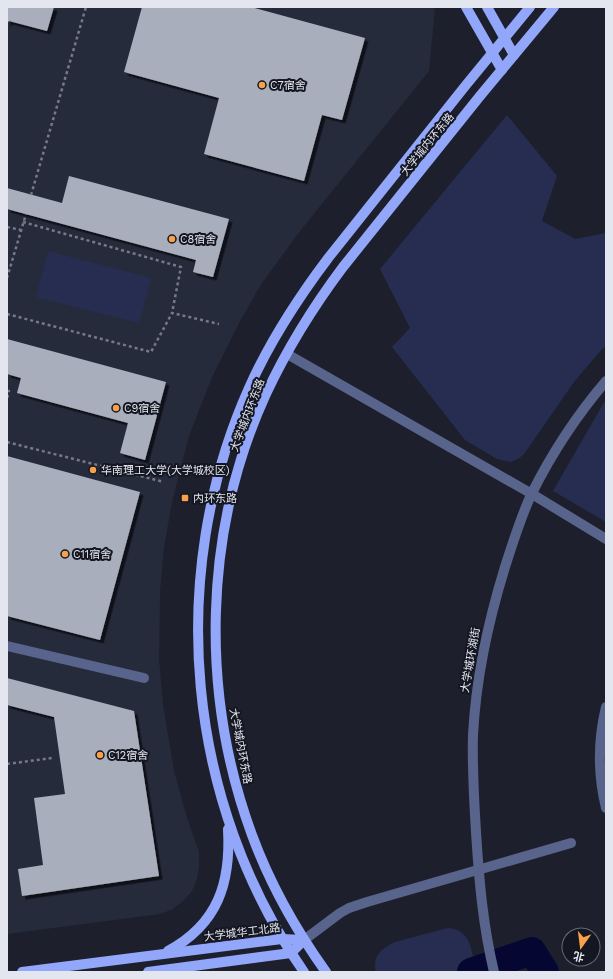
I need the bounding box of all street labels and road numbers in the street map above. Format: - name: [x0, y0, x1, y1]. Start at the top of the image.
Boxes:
- street label: 大学城内环东路: [398, 110, 457, 178]
- street label: 大学城内环东路: [228, 377, 267, 453]
- street label: 大学城环湖街: [458, 626, 483, 694]
- street label: 大学城内环东路: [227, 707, 254, 785]
- street label: 大学城华工北路: [203, 921, 281, 944]

